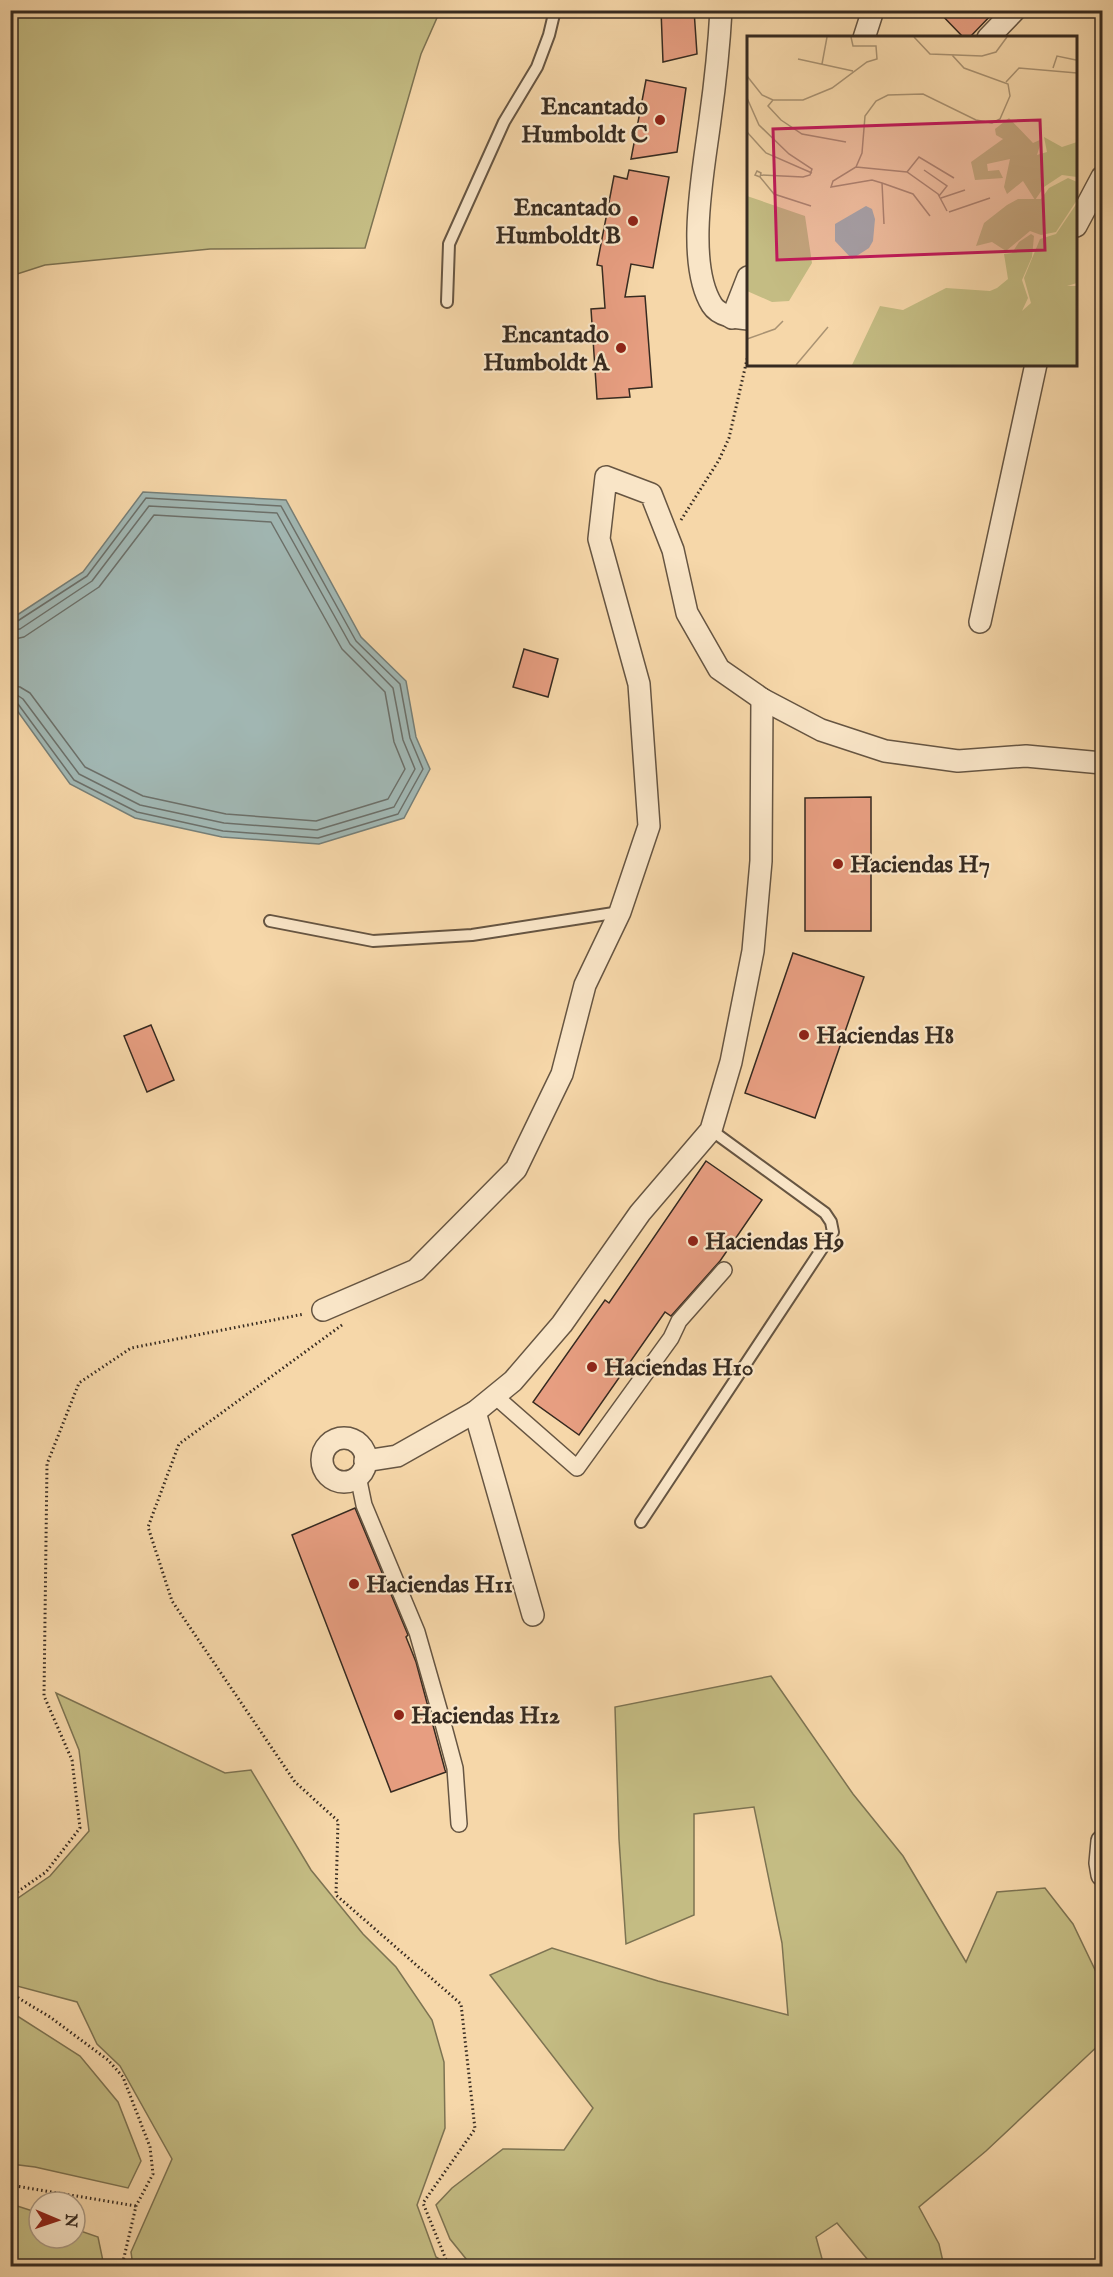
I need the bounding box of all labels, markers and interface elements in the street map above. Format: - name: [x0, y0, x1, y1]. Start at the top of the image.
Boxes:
- inset map: [747, 36, 1077, 366]
- place label: Encantado Humboldt C: [521, 92, 648, 151]
- marker: Encantado Humboldt C: [653, 113, 667, 127]
- place label: Encantado Humboldt B: [496, 193, 621, 252]
- marker: Encantado Humboldt B: [626, 214, 640, 228]
- place label: Encantado Humboldt A: [483, 320, 611, 379]
- marker: Encantado Humboldt A: [614, 341, 628, 355]
- place label: Haciendas H7: [850, 850, 990, 881]
- marker: Haciendas H7: [831, 857, 845, 871]
- place label: Haciendas H8: [816, 1021, 954, 1052]
- marker: Haciendas H8: [797, 1028, 811, 1042]
- place label: Haciendas H9: [705, 1227, 844, 1258]
- marker: Haciendas H9: [686, 1234, 700, 1248]
- place label: Haciendas H10: [604, 1353, 753, 1384]
- marker: Haciendas H10: [585, 1360, 599, 1374]
- place label: Haciendas H11: [366, 1570, 513, 1601]
- marker: Haciendas H11: [347, 1577, 361, 1591]
- place label: Haciendas H12: [411, 1701, 560, 1732]
- marker: Haciendas H12: [392, 1708, 406, 1722]
- north arrow: [27, 2190, 87, 2250]
- text: N: [60, 2212, 80, 2228]

